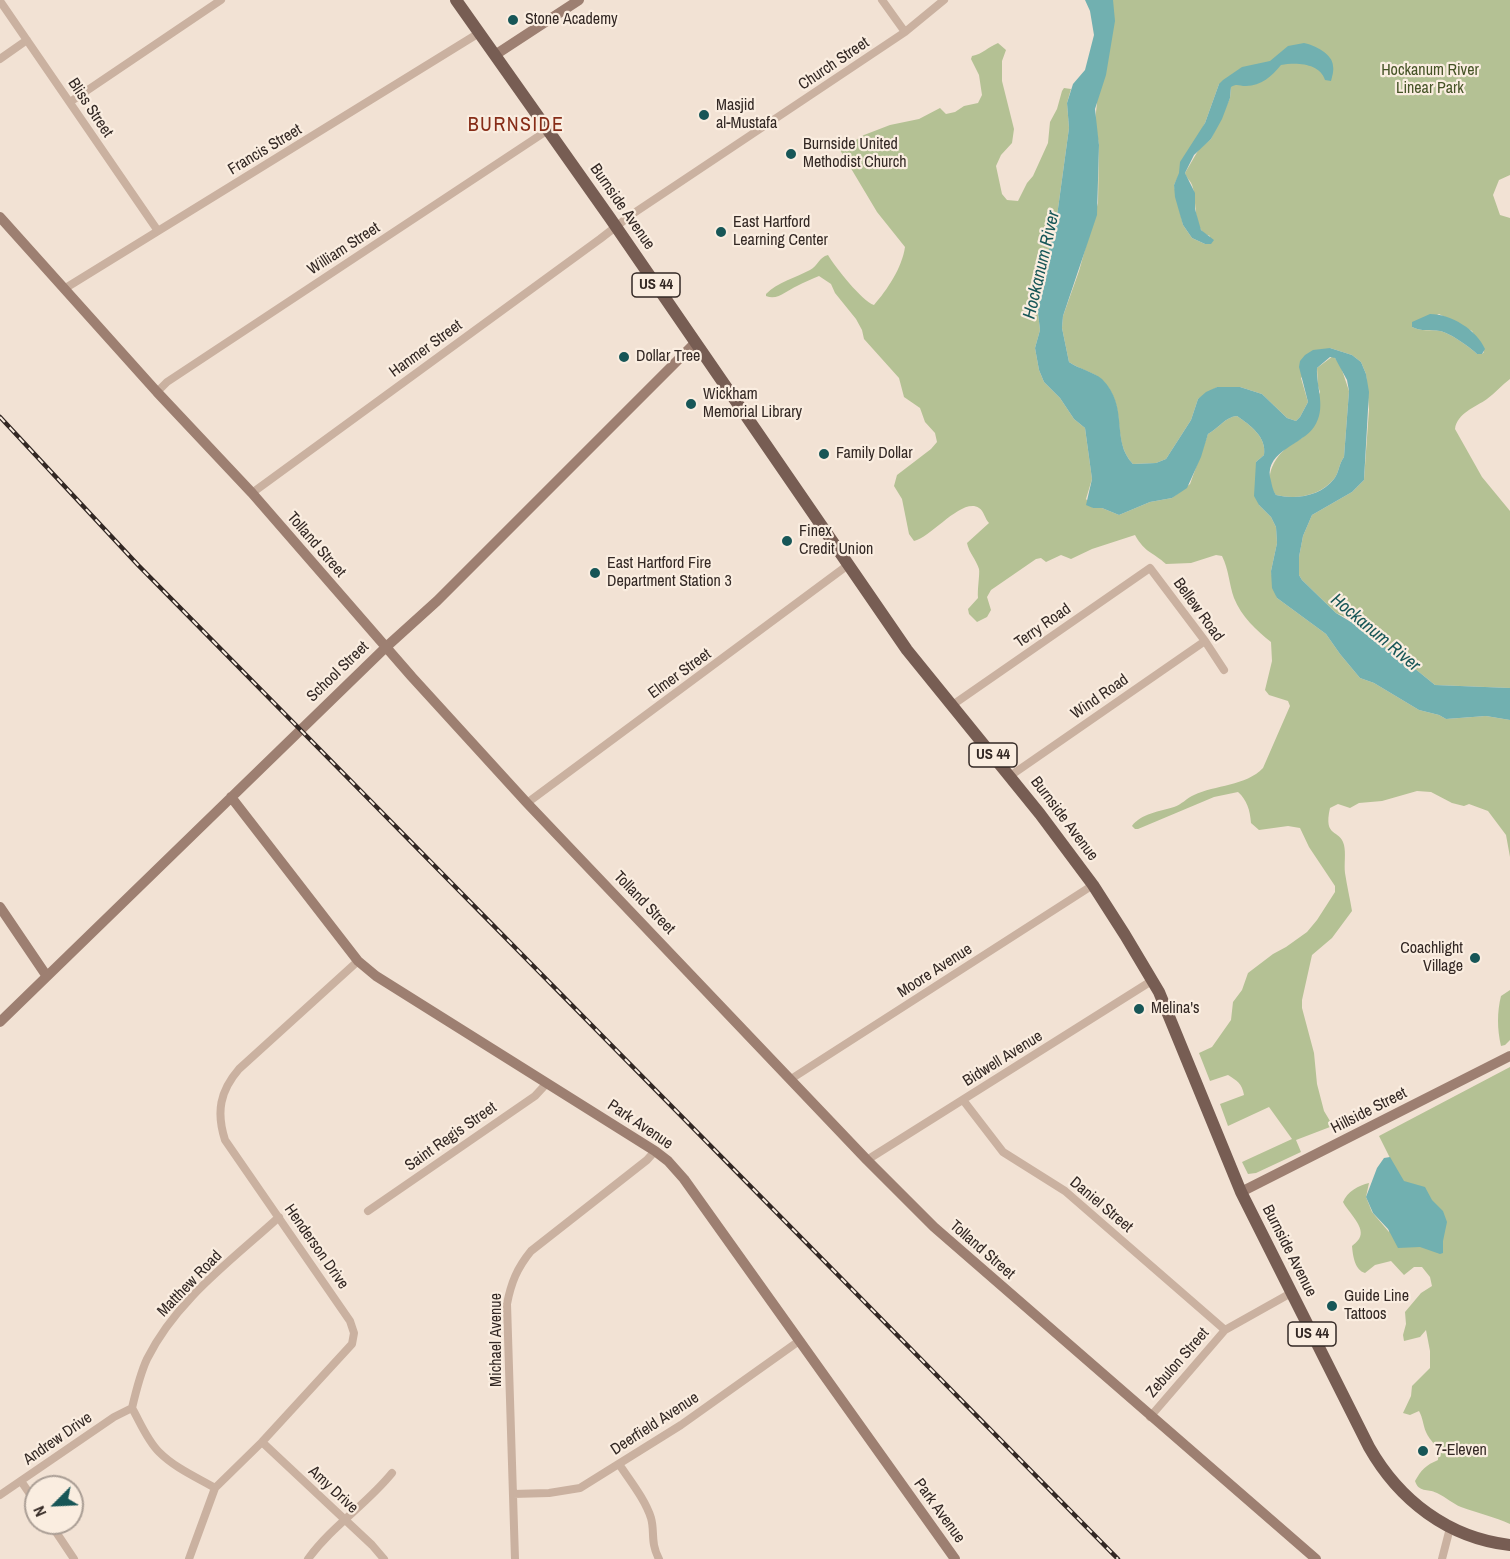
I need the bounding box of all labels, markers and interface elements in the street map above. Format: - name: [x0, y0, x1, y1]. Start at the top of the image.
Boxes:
- place label: Stone Academy: [525, 10, 618, 30]
- marker: Stone Academy: [506, 13, 520, 27]
- street label: Church Street: [795, 33, 873, 95]
- park label: Hockanum River Linear Park: [1381, 61, 1479, 99]
- street label: Bliss Street: [63, 75, 117, 141]
- place label: Masjid al-Mustafa: [716, 96, 777, 134]
- marker: Masjid al-Mustafa: [697, 108, 711, 122]
- district label: BURNSIDE: [468, 114, 564, 138]
- street label: Francis Street: [225, 121, 305, 179]
- place label: Burnside United Methodist Church: [803, 135, 907, 173]
- marker: Burnside United Methodist Church: [784, 147, 798, 161]
- street label: Burnside Avenue: [585, 160, 659, 254]
- water label: Hockanum River: [1019, 209, 1065, 321]
- place label: East Hartford Learning Center: [733, 213, 828, 251]
- street label: William Street: [304, 219, 384, 279]
- marker: East Hartford Learning Center: [714, 225, 728, 239]
- road number: US 44: [632, 273, 680, 297]
- street label: Hanmer Street: [386, 316, 466, 382]
- place label: Dollar Tree: [636, 347, 700, 367]
- marker: Dollar Tree: [617, 350, 631, 364]
- place label: Wickham Memorial Library: [703, 385, 802, 423]
- marker: Wickham Memorial Library: [684, 397, 698, 411]
- place label: Family Dollar: [836, 444, 913, 464]
- marker: Family Dollar: [817, 447, 831, 461]
- street label: Tolland Street: [282, 508, 350, 582]
- place label: Finex Credit Union: [799, 522, 873, 560]
- marker: Finex Credit Union: [780, 534, 794, 548]
- place label: East Hartford Fire Department Station 3: [607, 554, 732, 592]
- marker: East Hartford Fire Department Station 3: [588, 566, 602, 580]
- street label: Bellew Road: [1169, 575, 1227, 645]
- water label: Hockanum River: [1326, 589, 1424, 677]
- street label: Terry Road: [1011, 600, 1075, 652]
- street label: School Street: [303, 638, 373, 706]
- street label: Elmer Street: [645, 645, 715, 703]
- street label: Wind Road: [1068, 670, 1132, 724]
- road number: US 44: [969, 743, 1017, 767]
- street label: Burnside Avenue: [1026, 773, 1102, 865]
- street label: Tolland Street: [609, 867, 679, 939]
- place label: Coachlight Village: [1400, 939, 1463, 977]
- street label: Moore Avenue: [894, 940, 976, 1002]
- marker: Coachlight Village: [1468, 951, 1482, 965]
- place label: Melina's: [1151, 999, 1199, 1019]
- marker: Melina's: [1132, 1002, 1146, 1016]
- street label: Bidwell Avenue: [960, 1027, 1046, 1091]
- street label: Hillside Street: [1328, 1084, 1410, 1138]
- street label: Park Avenue: [604, 1096, 676, 1154]
- street label: Saint Regis Street: [402, 1098, 500, 1176]
- street label: Daniel Street: [1065, 1173, 1137, 1237]
- street label: Henderson Drive: [280, 1201, 352, 1293]
- street label: Burnside Avenue: [1258, 1202, 1320, 1300]
- street label: Tolland Street: [945, 1216, 1019, 1284]
- street label: Matthew Road: [154, 1247, 226, 1321]
- place label: Guide Line Tattoos: [1344, 1287, 1409, 1325]
- street label: Michael Avenue: [487, 1293, 507, 1387]
- marker: Guide Line Tattoos: [1325, 1299, 1339, 1313]
- road number: US 44: [1288, 1322, 1336, 1346]
- street label: Zebulon Street: [1143, 1324, 1213, 1402]
- street label: Deerfield Avenue: [607, 1388, 703, 1460]
- street label: Andrew Drive: [20, 1408, 96, 1470]
- place label: 7-Eleven: [1435, 1441, 1487, 1461]
- marker: 7-Eleven: [1416, 1444, 1430, 1458]
- street label: Amy Drive: [304, 1462, 362, 1518]
- north arrow: [24, 1475, 84, 1535]
- street label: Park Avenue: [909, 1475, 969, 1547]
- text: N: [27, 1503, 51, 1520]

